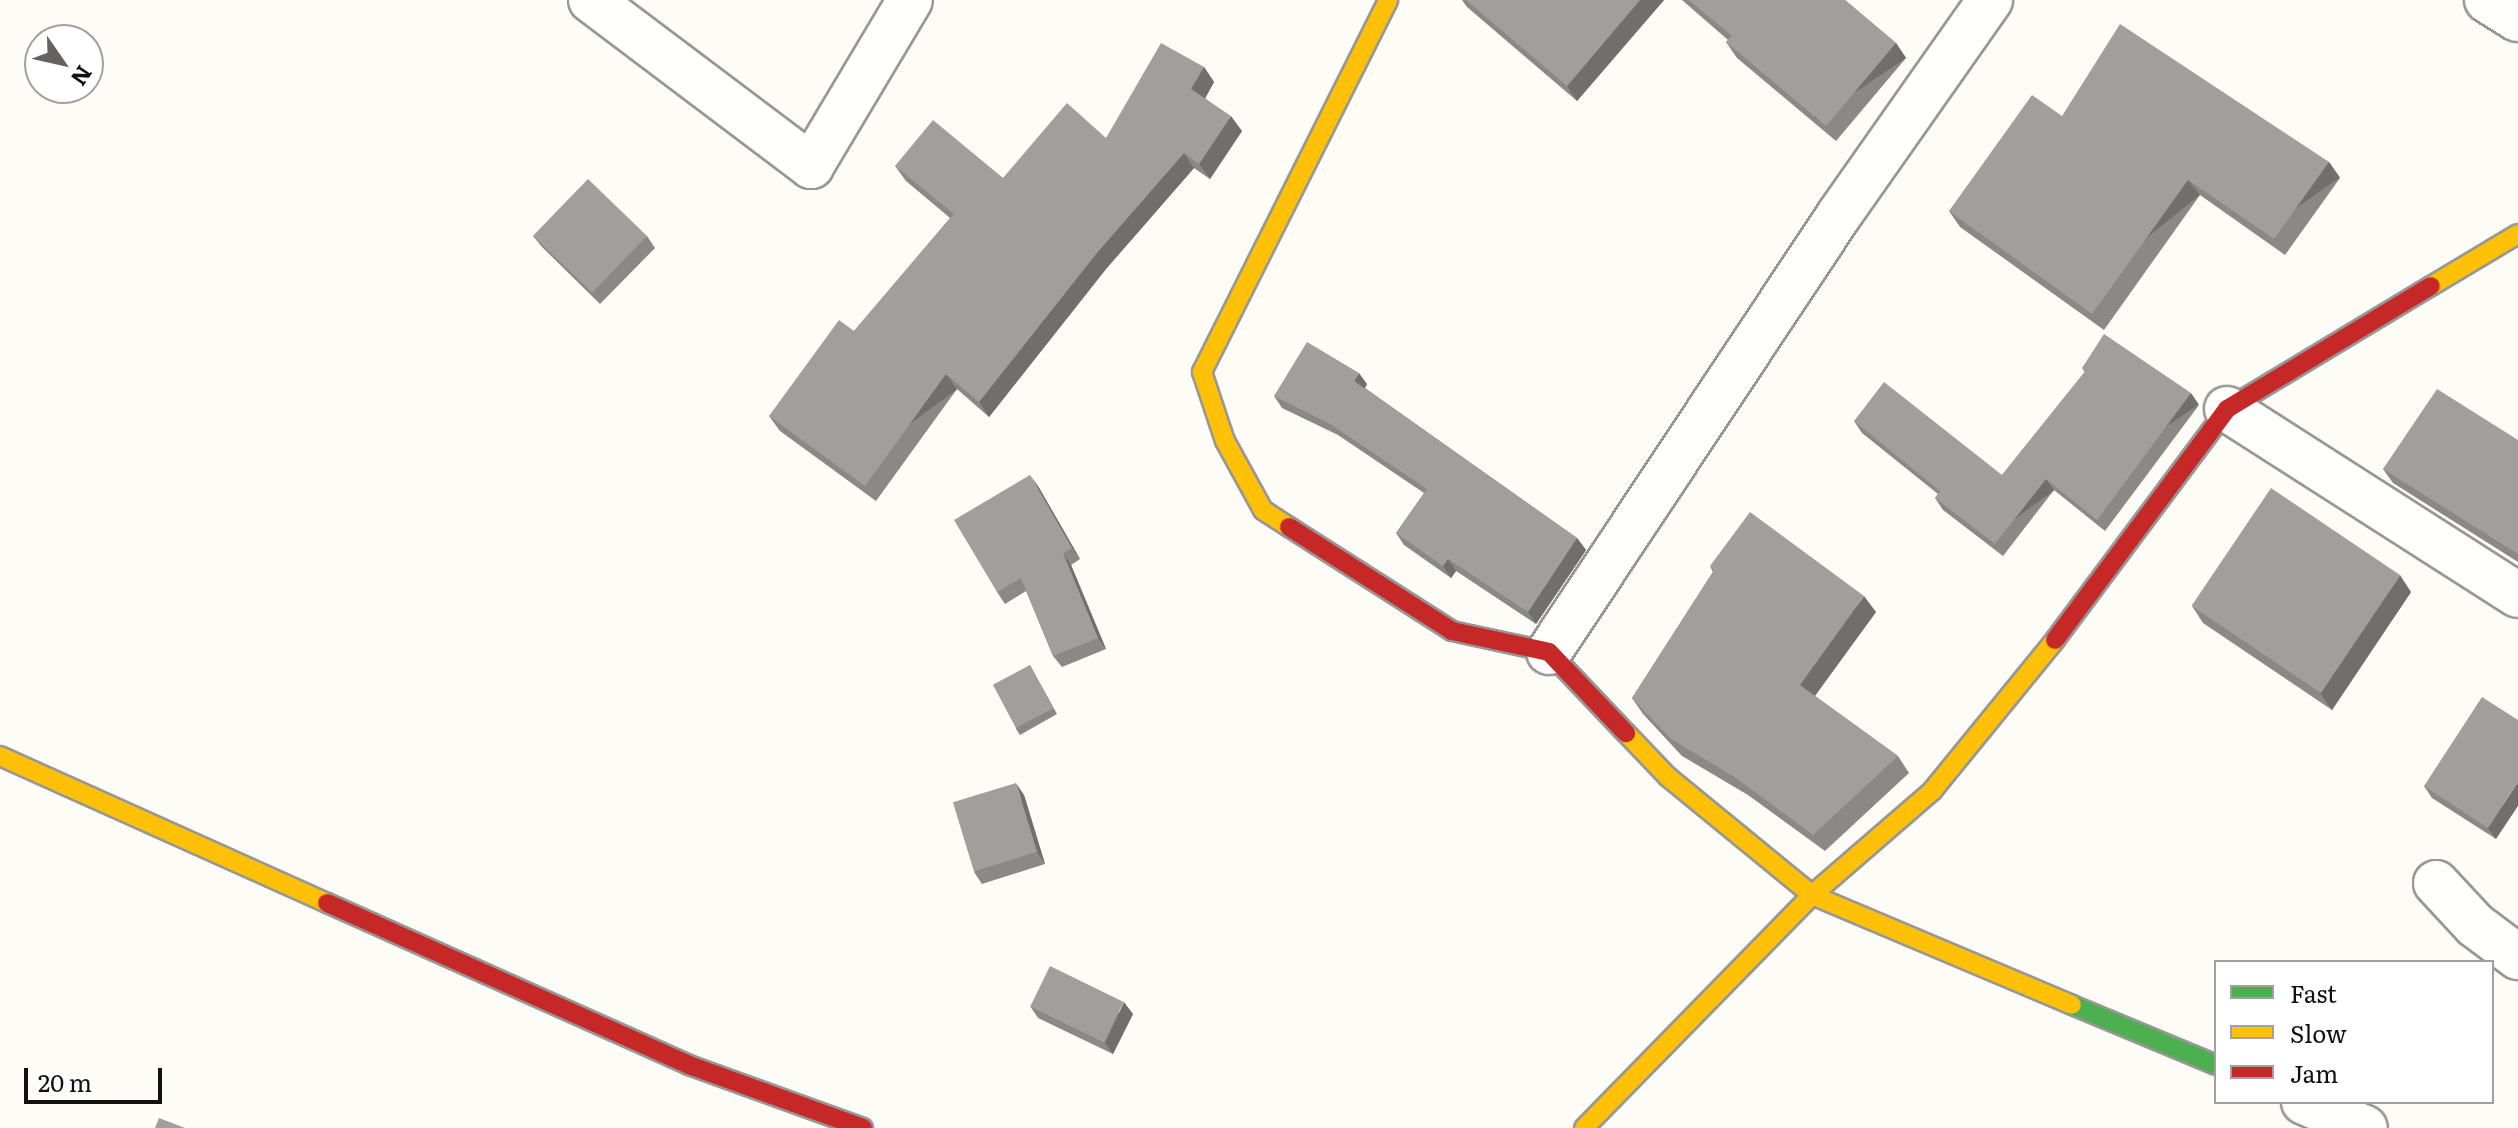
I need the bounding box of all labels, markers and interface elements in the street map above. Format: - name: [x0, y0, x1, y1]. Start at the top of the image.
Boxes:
- north arrow: [24, 24, 104, 104]
- text: N: [64, 60, 101, 93]
- legend: [2214, 960, 2494, 1104]
- text: Fast: [2290, 975, 2337, 1010]
- text: Slow: [2290, 1015, 2347, 1050]
- scale bar: [28, 1052, 166, 1102]
- text: Jam: [2290, 1055, 2338, 1090]
- text: 20 m: [38, 1064, 92, 1099]

